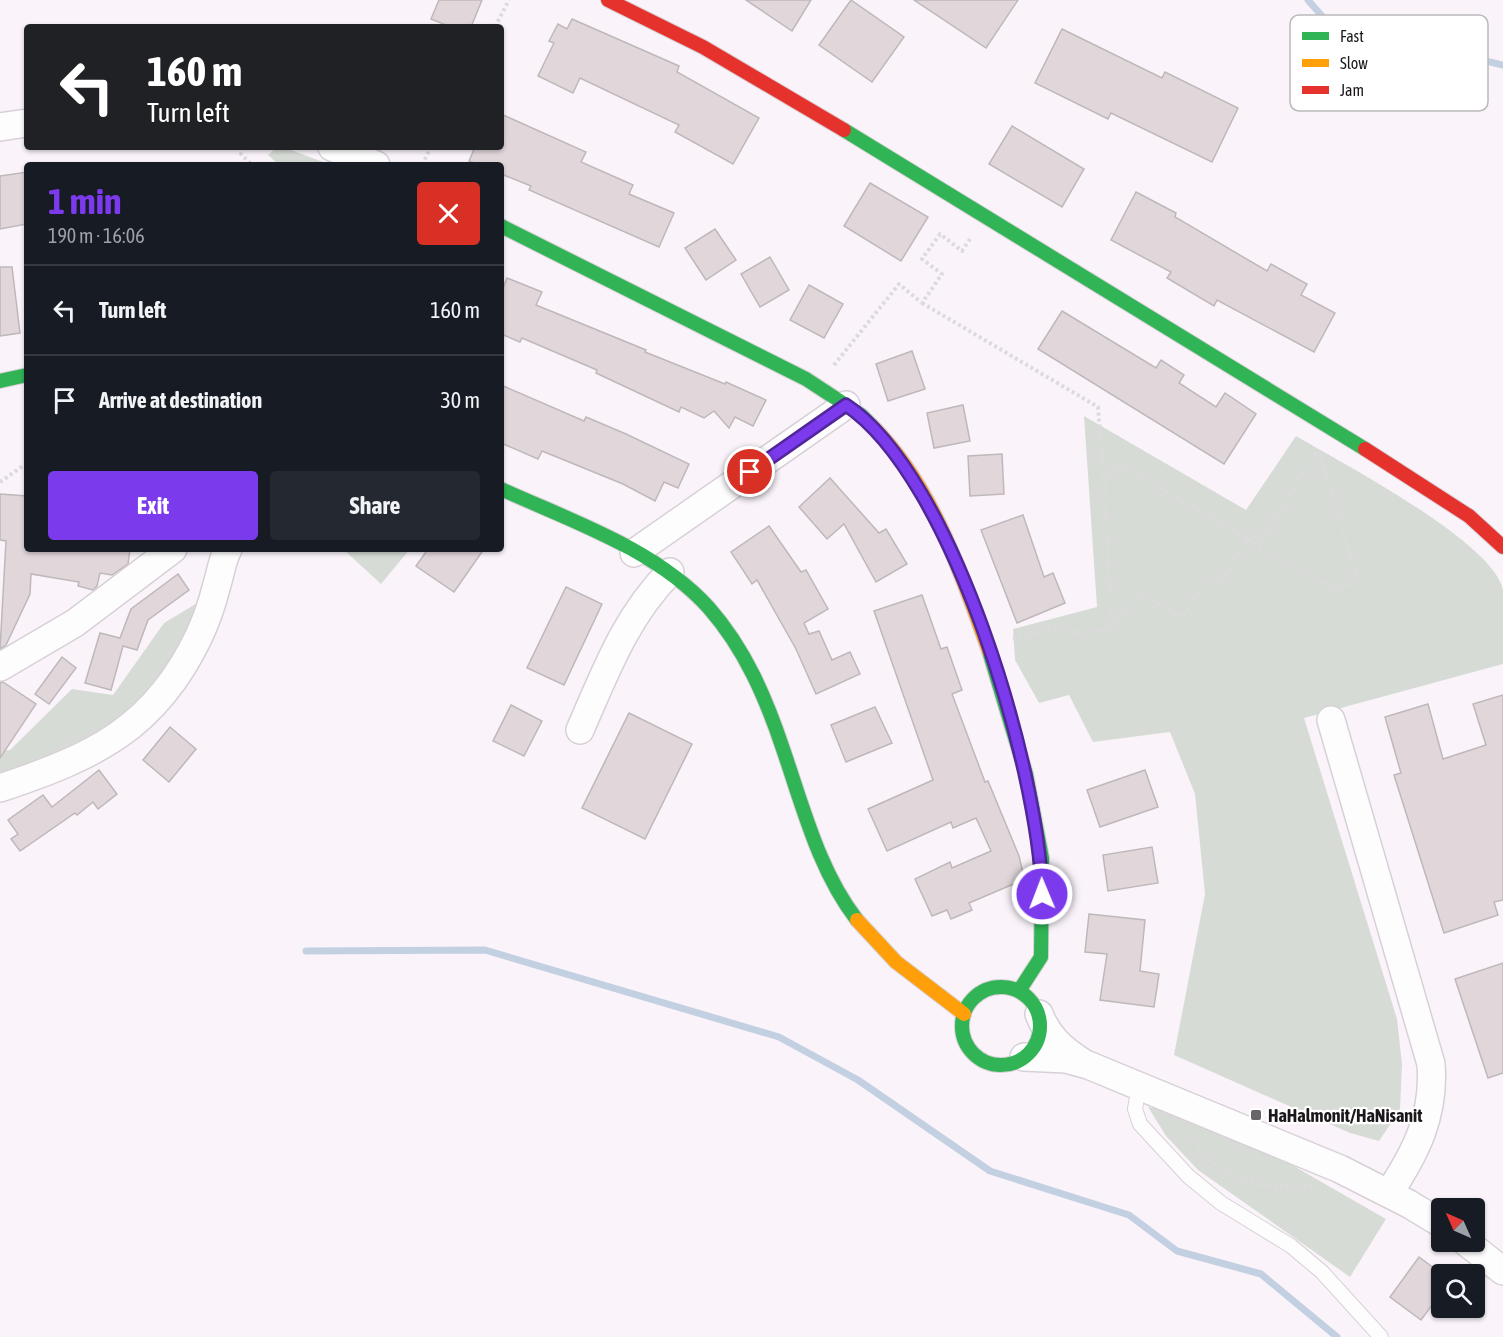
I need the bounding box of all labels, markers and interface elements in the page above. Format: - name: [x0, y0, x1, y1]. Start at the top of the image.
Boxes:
- legend: [1290, 15, 1488, 111]
- text: Fast: [1340, 27, 1364, 45]
- text: 160 m: [147, 47, 242, 95]
- icon: left: [48, 48, 126, 126]
- text: Slow: [1340, 54, 1368, 72]
- text: Jam: [1340, 81, 1364, 99]
- text: Turn left: [147, 97, 230, 128]
- text: 1 min: [48, 180, 122, 222]
- button: close: [417, 182, 480, 245]
- text: 190 m · 16:06: [48, 224, 145, 247]
- icon: left: [48, 294, 81, 327]
- text: Turn left: [99, 297, 166, 323]
- text: 160 m: [430, 297, 480, 323]
- icon: arrive: [48, 384, 81, 417]
- text: Arrive at destination: [99, 387, 262, 413]
- text: 30 m: [440, 387, 480, 413]
- pin: [724, 446, 775, 497]
- icon: arrive: [733, 455, 766, 488]
- button: Exit: [48, 471, 258, 540]
- button: Share: [270, 471, 480, 540]
- position arrow: [1010, 862, 1074, 926]
- place label: HaHalmonit/HaNisanit: [1268, 1105, 1423, 1126]
- marker: HaHalmonit/HaNisanit: [1249, 1108, 1263, 1122]
- north arrow: [1431, 1198, 1485, 1252]
- map controls: [1431, 1198, 1485, 1318]
- button: search: [1431, 1264, 1485, 1318]

